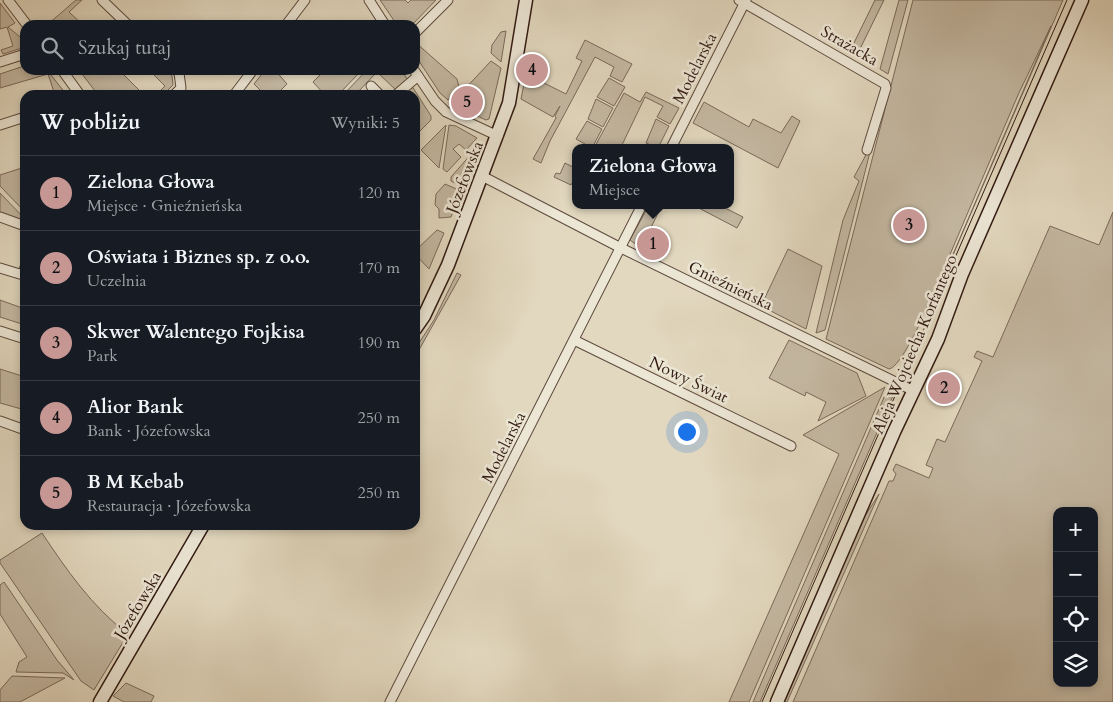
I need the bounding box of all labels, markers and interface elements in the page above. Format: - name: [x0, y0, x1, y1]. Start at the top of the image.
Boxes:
- search box: [20, 20, 420, 75]
- street label: Strażacka: [817, 21, 882, 71]
- street label: Modelarska: [668, 29, 722, 108]
- icon: search: [38, 34, 66, 62]
- text: Szukaj tutaj: [78, 35, 171, 61]
- pin: 4: [516, 51, 548, 89]
- pin: 5: [451, 83, 483, 121]
- text: W pobliżu: [40, 108, 141, 137]
- text: Wyniki: 5: [331, 112, 400, 134]
- street label: Józefowska: [440, 138, 489, 218]
- popup: [572, 144, 734, 209]
- text: Zielona Głowa: [589, 153, 717, 179]
- text: Zielona Głowa: [87, 169, 215, 195]
- text: Miejsce: [589, 179, 640, 201]
- text: 1: [52, 182, 60, 204]
- text: 120 m: [358, 182, 400, 204]
- text: Miejsce · Gnieźnieńska: [87, 195, 242, 217]
- pin: 3: [893, 206, 925, 244]
- pin: 1: [637, 225, 669, 263]
- text: Oświata i Biznes sp. z o.o.: [87, 244, 310, 270]
- street label: Aleja Wojciecha Korfantego: [867, 251, 963, 437]
- street label: Gnieźnieńska: [685, 256, 777, 316]
- text: 2: [52, 257, 60, 279]
- text: 170 m: [358, 257, 400, 279]
- text: Uczelnia: [87, 270, 146, 292]
- text: Skwer Walentego Fojkisa: [87, 319, 305, 345]
- text: 3: [52, 332, 60, 354]
- text: 190 m: [358, 332, 400, 354]
- text: Park: [87, 345, 118, 367]
- street label: Nowy Świat: [645, 351, 732, 408]
- pin: 2: [928, 369, 960, 407]
- text: Alior Bank: [87, 394, 184, 420]
- text: 4: [52, 407, 60, 429]
- text: 250 m: [358, 407, 400, 429]
- street label: Modelarska: [477, 408, 531, 487]
- your location: [674, 419, 700, 445]
- text: Bank · Józefowska: [87, 420, 211, 442]
- text: B M Kebab: [87, 469, 184, 495]
- text: 5: [52, 482, 60, 504]
- text: 250 m: [358, 482, 400, 504]
- text: Restauracja · Józefowska: [87, 495, 251, 517]
- map controls: [1053, 507, 1098, 687]
- button: +: [1053, 507, 1098, 552]
- button: −: [1053, 552, 1098, 597]
- street label: Józefowska: [108, 567, 167, 645]
- button: locate: [1053, 597, 1098, 642]
- button: layers: [1053, 642, 1098, 687]

